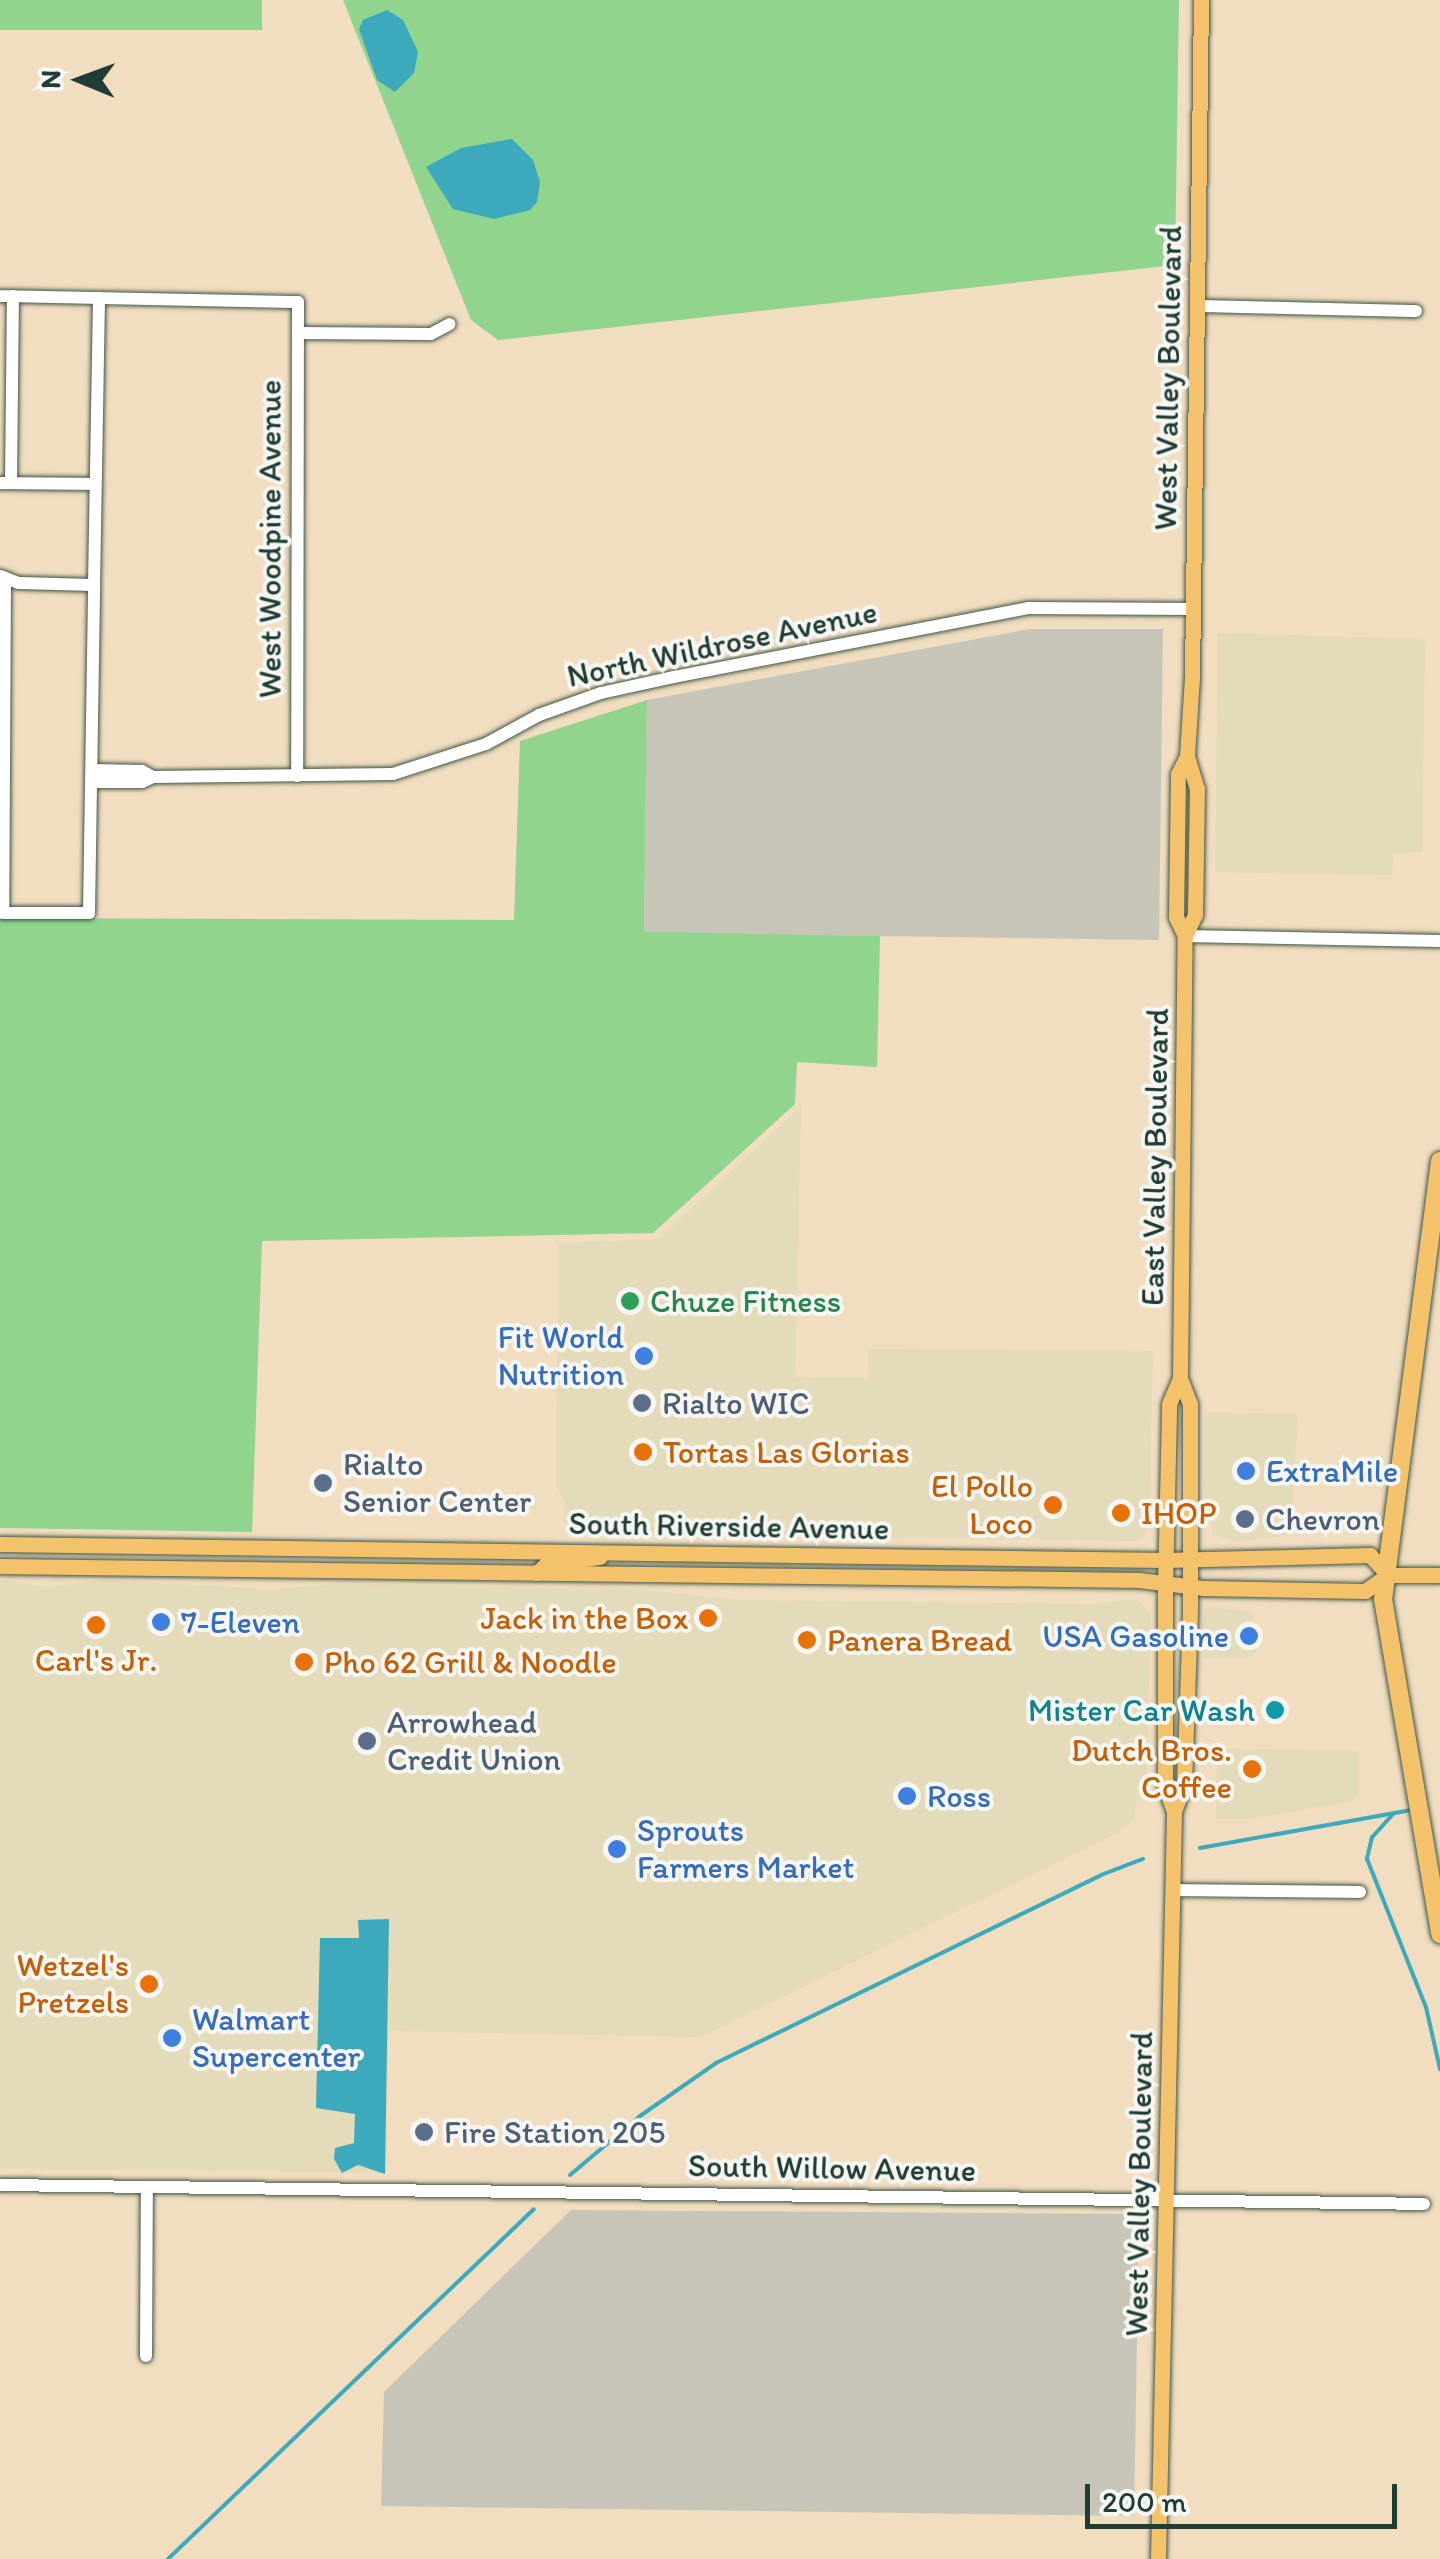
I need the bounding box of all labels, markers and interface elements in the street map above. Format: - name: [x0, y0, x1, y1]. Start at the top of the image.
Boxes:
- north arrow: [30, 30, 130, 130]
- text: N: [33, 70, 67, 89]
- street label: West Valley Boulevard: [1146, 225, 1190, 531]
- street label: West Woodpine Avenue: [251, 381, 289, 697]
- street label: North Wildrose Avenue: [564, 593, 880, 695]
- street label: East Valley Boulevard: [1133, 1007, 1177, 1307]
- place label: Chuze Fitness: [650, 1282, 840, 1320]
- marker: Chuze Fitness: [619, 1290, 641, 1312]
- place label: Fit World Nutrition: [498, 1319, 624, 1394]
- marker: Fit World Nutrition: [633, 1345, 655, 1367]
- place label: Rialto WIC: [662, 1384, 810, 1422]
- marker: Rialto WIC: [631, 1392, 653, 1414]
- place label: Tortas Las Glorias: [663, 1433, 909, 1471]
- marker: Tortas Las Glorias: [632, 1441, 654, 1463]
- place label: Rialto Senior Center: [343, 1446, 532, 1521]
- place label: ExtraMile: [1266, 1452, 1398, 1490]
- marker: ExtraMile: [1235, 1460, 1257, 1482]
- place label: El Pollo Loco: [931, 1468, 1033, 1543]
- marker: Rialto Senior Center: [312, 1472, 334, 1494]
- marker: El Pollo Loco: [1042, 1494, 1064, 1516]
- place label: IHOP: [1141, 1494, 1216, 1532]
- place label: Chevron: [1265, 1500, 1380, 1538]
- marker: IHOP: [1110, 1502, 1132, 1524]
- street label: South Riverside Avenue: [569, 1504, 889, 1548]
- marker: Chevron: [1234, 1508, 1256, 1530]
- place label: Jack in the Box: [481, 1599, 688, 1637]
- place label: 7-Eleven: [181, 1603, 300, 1641]
- marker: Jack in the Box: [697, 1607, 719, 1629]
- marker: 7-Eleven: [150, 1611, 172, 1633]
- marker: Carl's Jr.: [85, 1614, 107, 1636]
- place label: USA Gasoline: [1042, 1617, 1229, 1655]
- place label: Panera Bread: [827, 1621, 1012, 1659]
- marker: USA Gasoline: [1238, 1625, 1260, 1647]
- marker: Panera Bread: [796, 1629, 818, 1651]
- place label: Carl's Jr.: [35, 1641, 157, 1679]
- place label: Pho 62 Grill & Noodle: [324, 1643, 617, 1681]
- marker: Pho 62 Grill & Noodle: [293, 1651, 315, 1673]
- place label: Mister Car Wash: [1030, 1691, 1255, 1729]
- marker: Mister Car Wash: [1264, 1699, 1286, 1721]
- place label: Arrowhead Credit Union: [387, 1704, 561, 1779]
- marker: Arrowhead Credit Union: [356, 1730, 378, 1752]
- place label: Dutch Bros. Coffee: [1070, 1732, 1232, 1807]
- marker: Dutch Bros. Coffee: [1241, 1758, 1263, 1780]
- place label: Ross: [927, 1777, 991, 1815]
- marker: Ross: [896, 1785, 918, 1807]
- place label: Sprouts Farmers Market: [637, 1812, 855, 1887]
- marker: Sprouts Farmers Market: [606, 1838, 628, 1860]
- place label: Wetzel's Pretzels: [16, 1947, 129, 2022]
- marker: Wetzel's Pretzels: [138, 1973, 160, 1995]
- place label: Walmart Supercenter: [192, 2001, 360, 2076]
- marker: Walmart Supercenter: [161, 2027, 183, 2049]
- street label: West Valley Boulevard: [1117, 2031, 1161, 2337]
- place label: Fire Station 205: [444, 2113, 666, 2151]
- marker: Fire Station 205: [413, 2121, 435, 2143]
- street label: South Willow Avenue: [688, 2146, 976, 2190]
- scale bar: [1090, 2464, 1402, 2526]
- text: 200 m: [1102, 2483, 1187, 2520]

